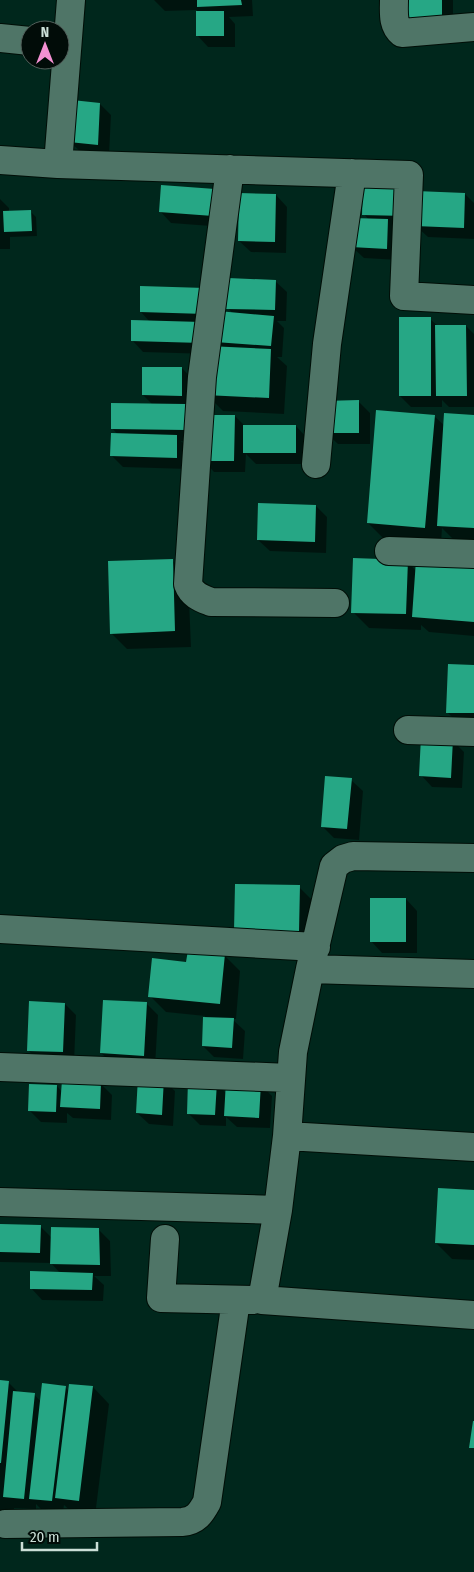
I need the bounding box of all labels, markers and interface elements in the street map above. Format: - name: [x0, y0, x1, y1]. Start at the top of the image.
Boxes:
- north arrow: [20, 20, 70, 70]
- text: N: [41, 24, 49, 41]
- scale bar: [22, 1520, 98, 1552]
- text: 20 m: [30, 1528, 60, 1546]

